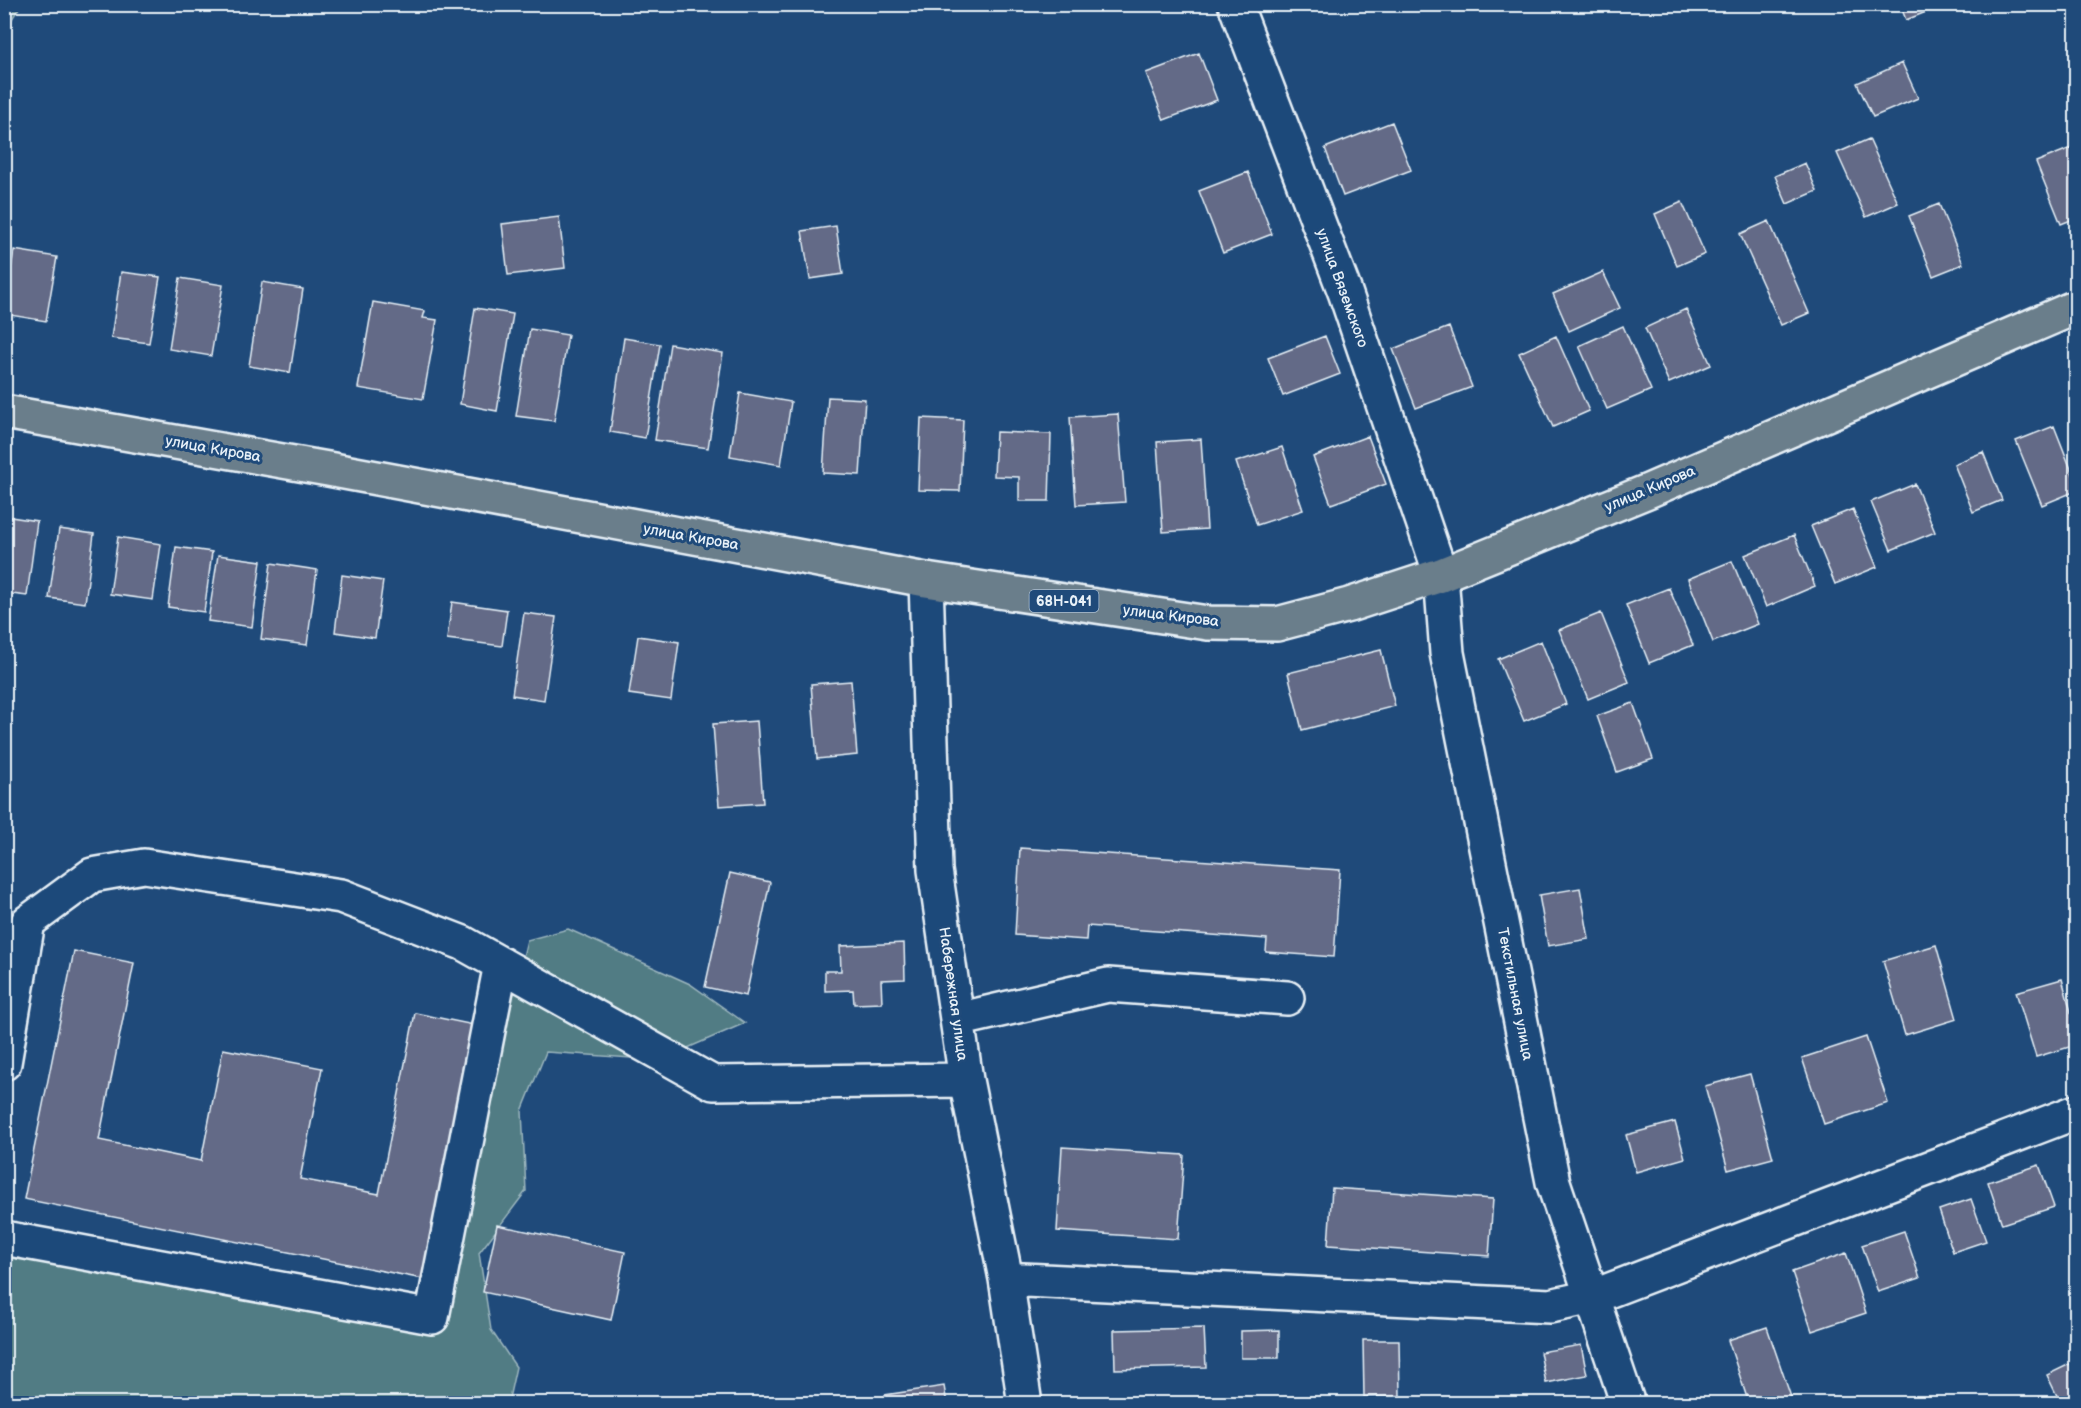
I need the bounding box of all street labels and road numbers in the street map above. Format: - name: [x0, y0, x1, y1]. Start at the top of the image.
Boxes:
- street label: улица Вяземского: [1312, 226, 1372, 350]
- street label: улица Кирова: [164, 431, 262, 467]
- street label: улица Кирова: [1602, 461, 1698, 517]
- street label: улица Кирова: [642, 519, 740, 555]
- road number: 68Н-041: [1030, 590, 1098, 612]
- street label: улица Кирова: [1122, 601, 1220, 631]
- street label: Набережная улица: [934, 926, 972, 1062]
- street label: Текстильная улица: [1493, 926, 1537, 1062]

